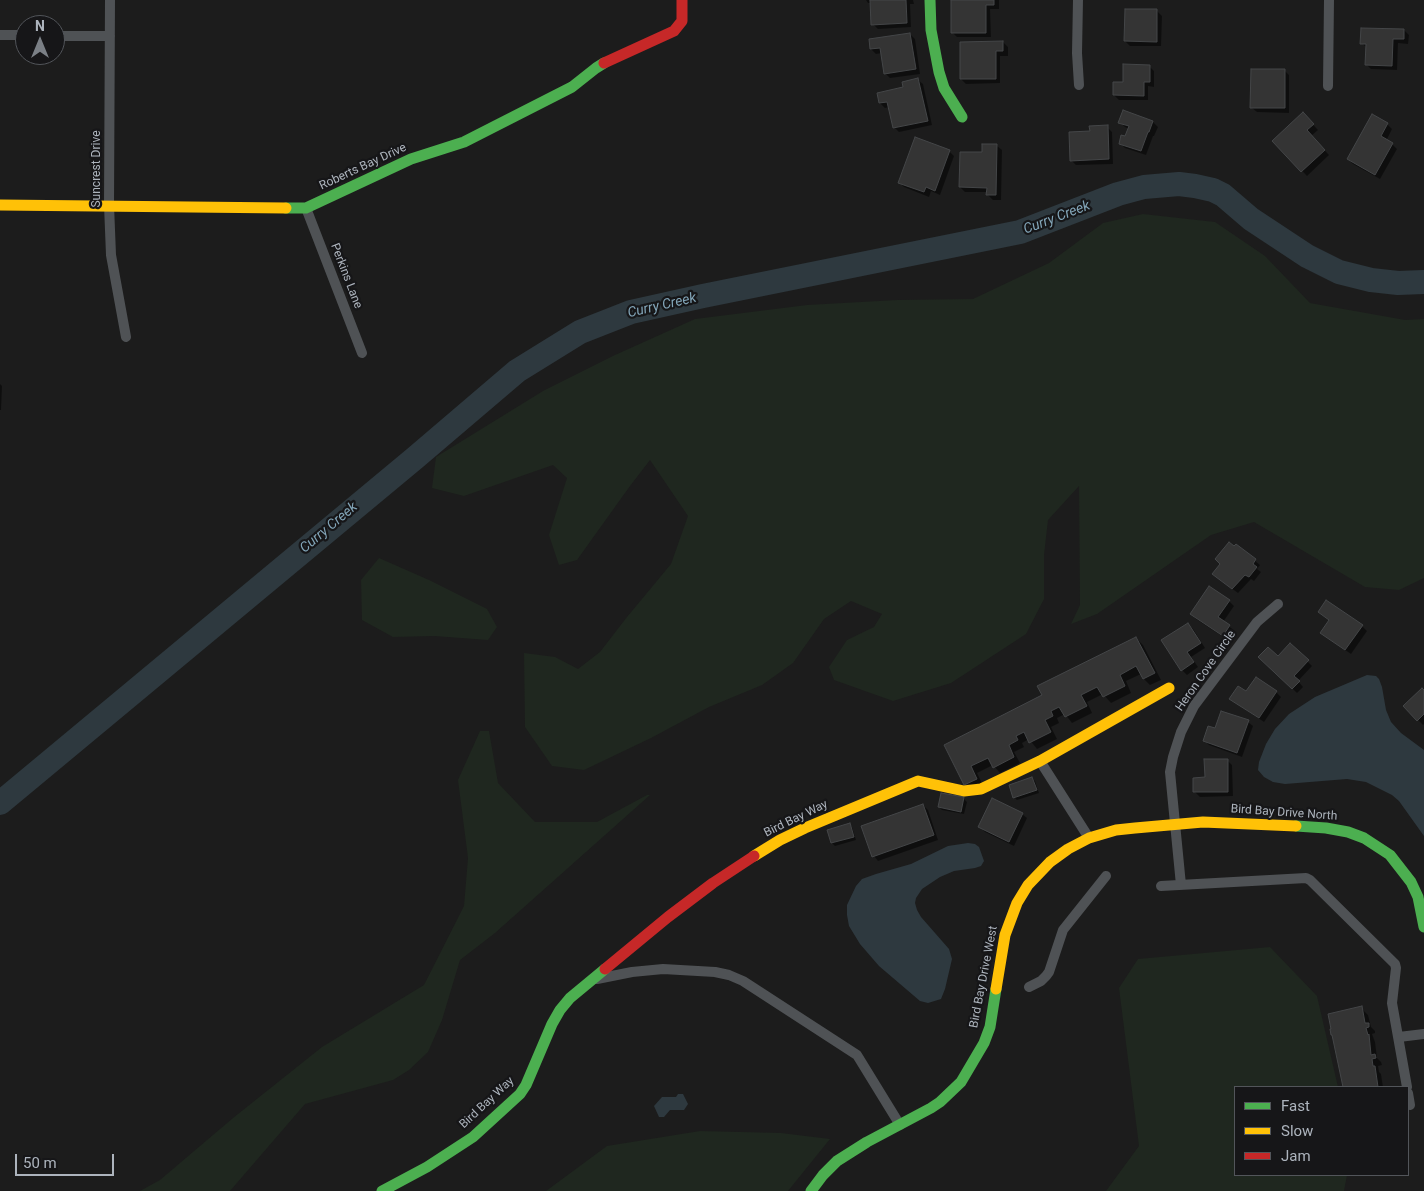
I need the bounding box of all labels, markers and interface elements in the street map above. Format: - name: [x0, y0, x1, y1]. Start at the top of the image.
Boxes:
- north arrow: [15, 15, 65, 65]
- text: N: [35, 18, 45, 34]
- street label: Suncrest Drive: [90, 130, 104, 208]
- street label: Roberts Bay Drive: [317, 141, 409, 193]
- water label: Curry Creek: [1021, 198, 1093, 238]
- street label: Perkins Lane: [327, 241, 365, 311]
- water label: Curry Creek: [626, 290, 698, 322]
- water label: Curry Creek: [297, 499, 361, 557]
- street label: Heron Cove Circle: [1173, 628, 1239, 714]
- street label: Bird Bay Way: [762, 797, 830, 841]
- street label: Bird Bay Drive North: [1230, 802, 1338, 824]
- street label: Bird Bay Drive West: [967, 925, 1001, 1029]
- street label: Bird Bay Way: [457, 1074, 517, 1132]
- legend: [1234, 1086, 1409, 1176]
- text: Fast: [1281, 1097, 1310, 1115]
- text: Slow: [1281, 1122, 1313, 1140]
- scale bar: [18, 1144, 116, 1176]
- text: Jam: [1281, 1147, 1311, 1165]
- text: 50 m: [23, 1154, 57, 1172]

